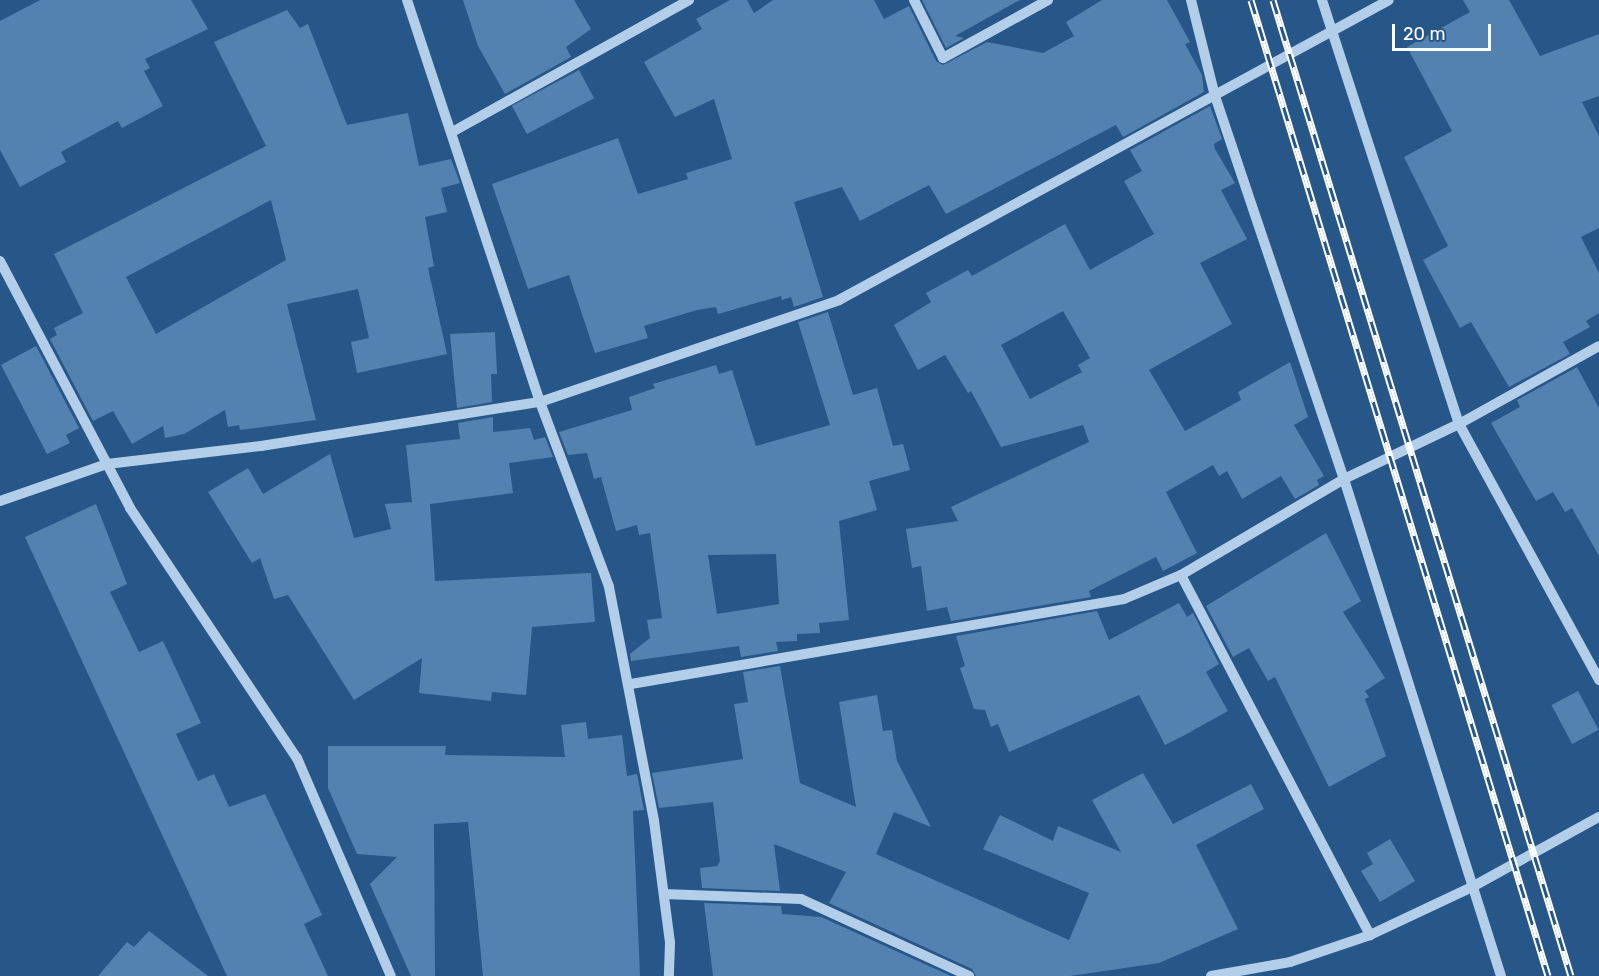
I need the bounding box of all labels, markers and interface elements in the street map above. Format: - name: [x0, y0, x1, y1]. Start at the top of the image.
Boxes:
- scale bar: [1395, 12, 1494, 50]
- text: 20 m: [1403, 23, 1445, 45]

